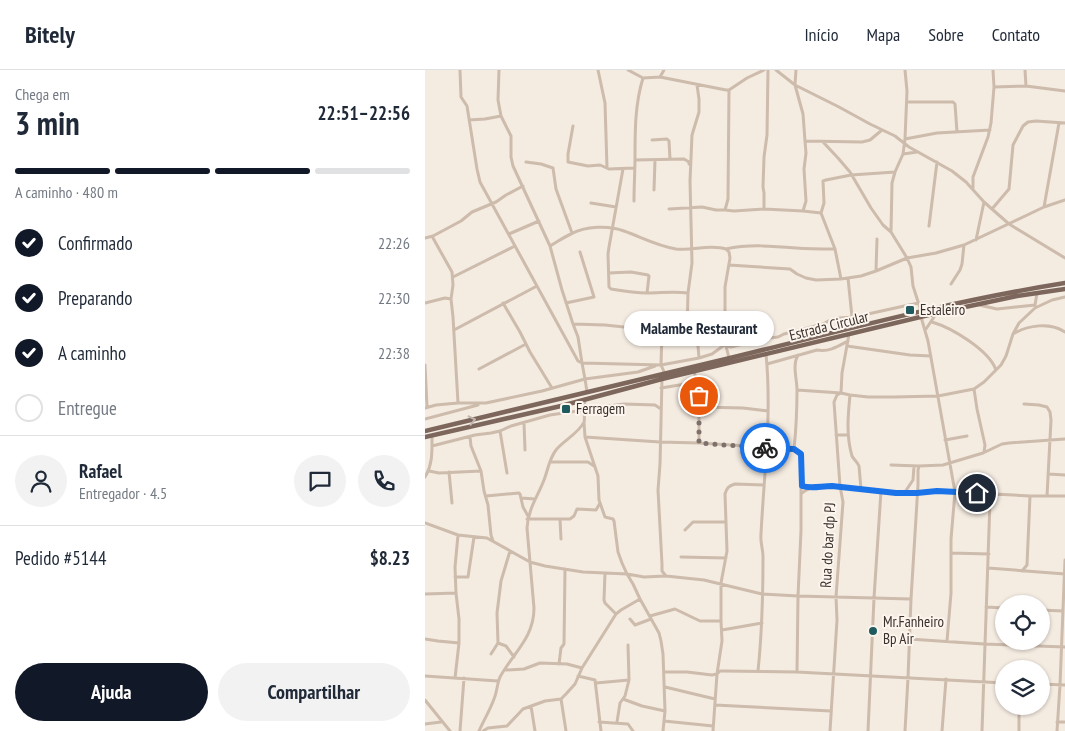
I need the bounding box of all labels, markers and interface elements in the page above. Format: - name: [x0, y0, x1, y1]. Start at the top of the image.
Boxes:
- text: Bitely: [25, 19, 75, 50]
- text: Início: [804, 23, 838, 46]
- text: Mapa: [866, 23, 900, 46]
- text: Sobre: [928, 23, 964, 46]
- text: Contato: [992, 23, 1040, 46]
- text: Chega em: [15, 84, 70, 104]
- text: 22:51–22:56: [317, 101, 410, 125]
- text: 3 min: [15, 102, 80, 144]
- text: A caminho · 480 m: [15, 182, 118, 202]
- icon: check: [15, 229, 43, 257]
- text: Confirmado: [58, 231, 133, 255]
- text: 22:26: [378, 233, 410, 253]
- icon: check: [15, 284, 43, 312]
- text: Preparando: [58, 286, 133, 310]
- text: 22:30: [378, 288, 410, 308]
- place label: Estaleiro: [920, 300, 965, 319]
- marker: Estaleiro: [904, 304, 916, 316]
- street label: Estrada Circular: [787, 306, 871, 345]
- callout: Malambe Restaurant: [624, 311, 774, 346]
- text: Malambe Restaurant: [641, 318, 757, 338]
- icon: check: [15, 339, 43, 367]
- text: A caminho: [58, 341, 126, 365]
- text: 22:38: [378, 343, 410, 363]
- pin: [678, 375, 720, 417]
- icon: bag: [685, 382, 713, 410]
- text: Entregue: [58, 396, 117, 420]
- place label: Ferragem: [576, 399, 625, 418]
- marker: Ferragem: [560, 403, 572, 415]
- one-way arrow: [468, 415, 477, 426]
- courier: [740, 423, 790, 473]
- icon: bike: [751, 434, 779, 462]
- button: person: [15, 455, 67, 507]
- button: chat: [294, 455, 346, 507]
- button: phone: [358, 455, 410, 507]
- text: Rafael: [79, 459, 122, 483]
- pin: [956, 472, 998, 514]
- icon: home: [963, 479, 991, 507]
- text: Entregador · 4.5: [79, 483, 167, 503]
- street label: Rua do bar dp PJ: [816, 502, 839, 588]
- text: Pedido #5144: [15, 546, 106, 570]
- text: $8.23: [370, 546, 410, 570]
- map controls: [995, 595, 1050, 715]
- button: locate: [995, 595, 1050, 650]
- place label: Mr.Fanheiro Bp Air: [883, 612, 944, 648]
- marker: Mr.Fanheiro Bp Air: [867, 625, 879, 637]
- button: layers: [995, 660, 1050, 715]
- button: Ajuda: [15, 663, 208, 721]
- button: Compartilhar: [218, 663, 410, 721]

